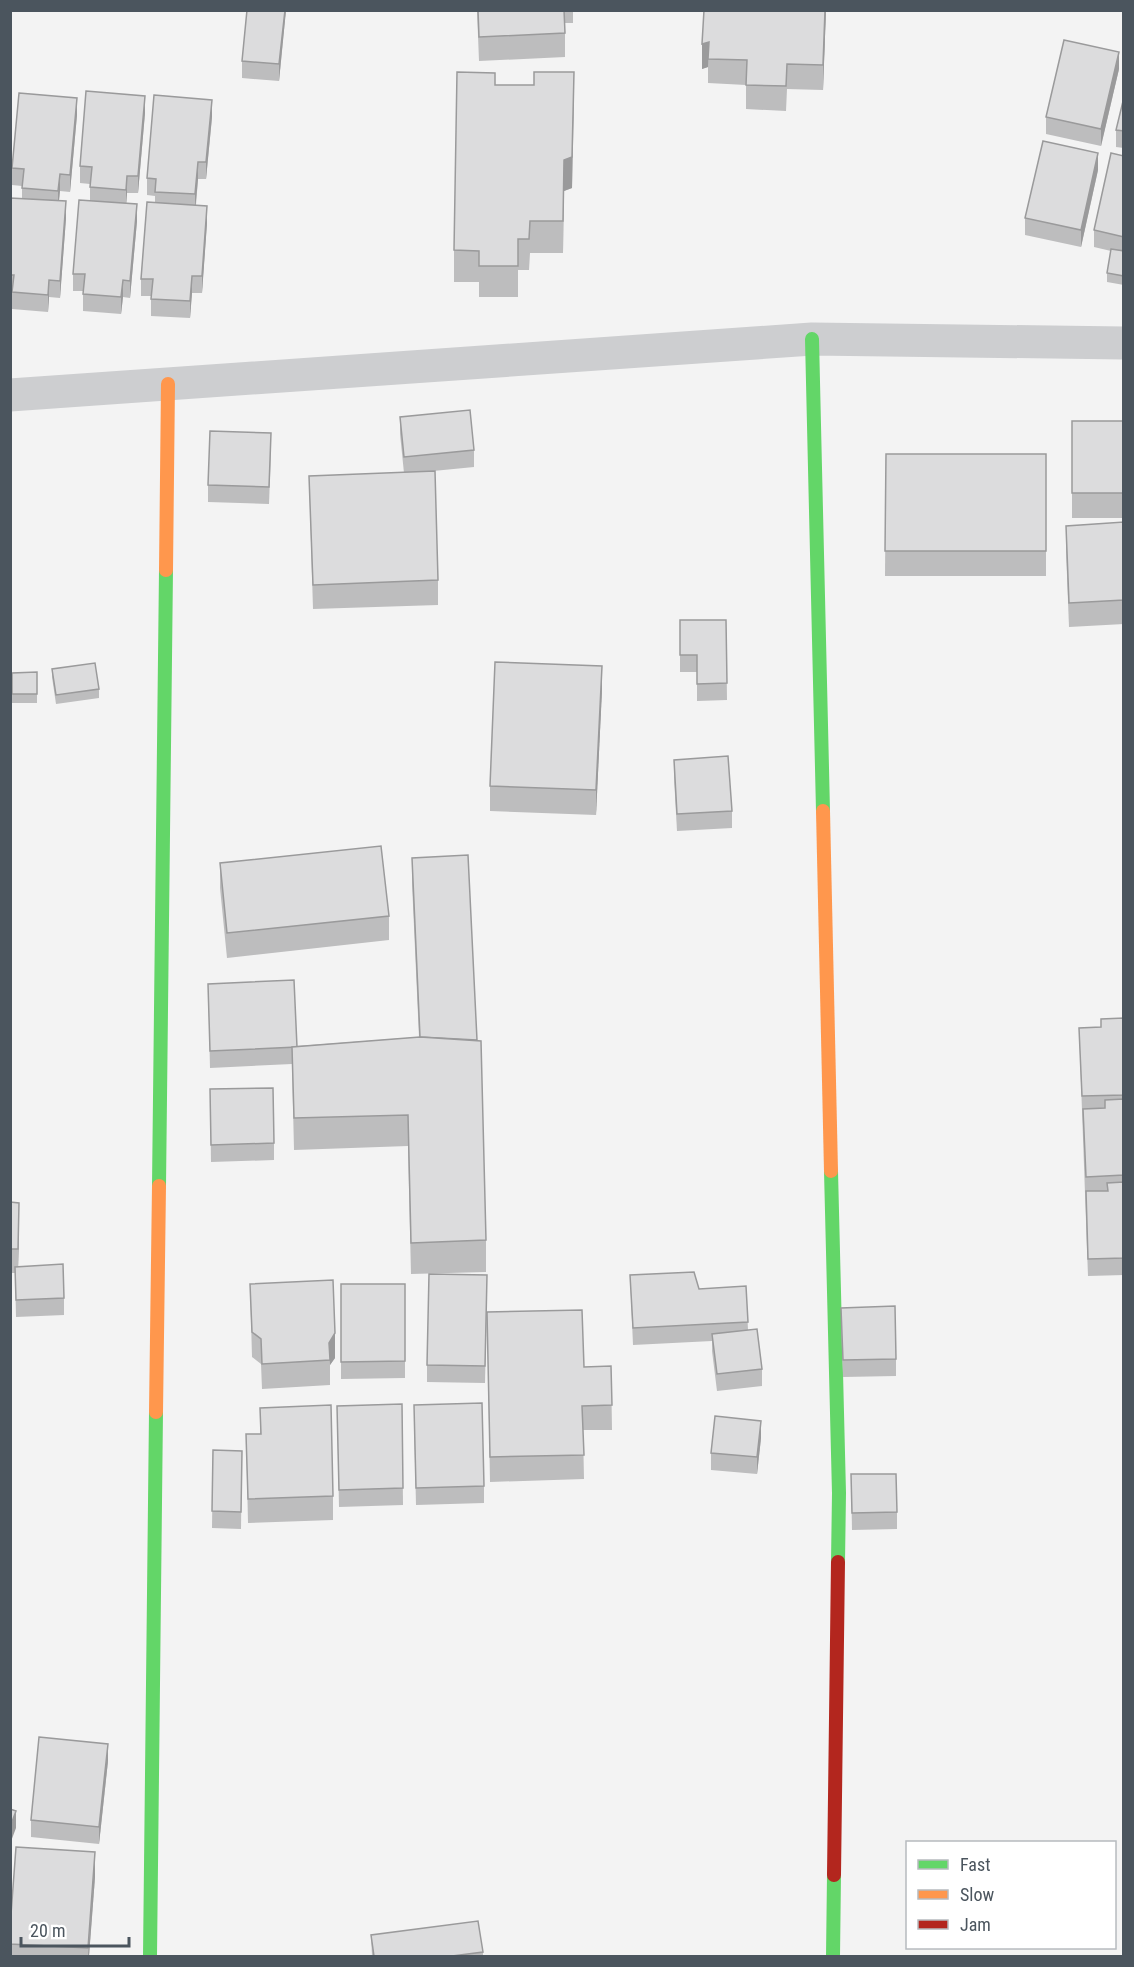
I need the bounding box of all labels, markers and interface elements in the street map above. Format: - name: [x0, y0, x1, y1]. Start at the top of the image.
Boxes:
- legend: [906, 1841, 1116, 1949]
- text: Fast: [960, 1854, 991, 1875]
- text: Slow: [960, 1884, 995, 1905]
- scale bar: [21, 1910, 129, 1948]
- text: Jam: [960, 1914, 991, 1935]
- text: 20 m: [30, 1920, 65, 1941]

